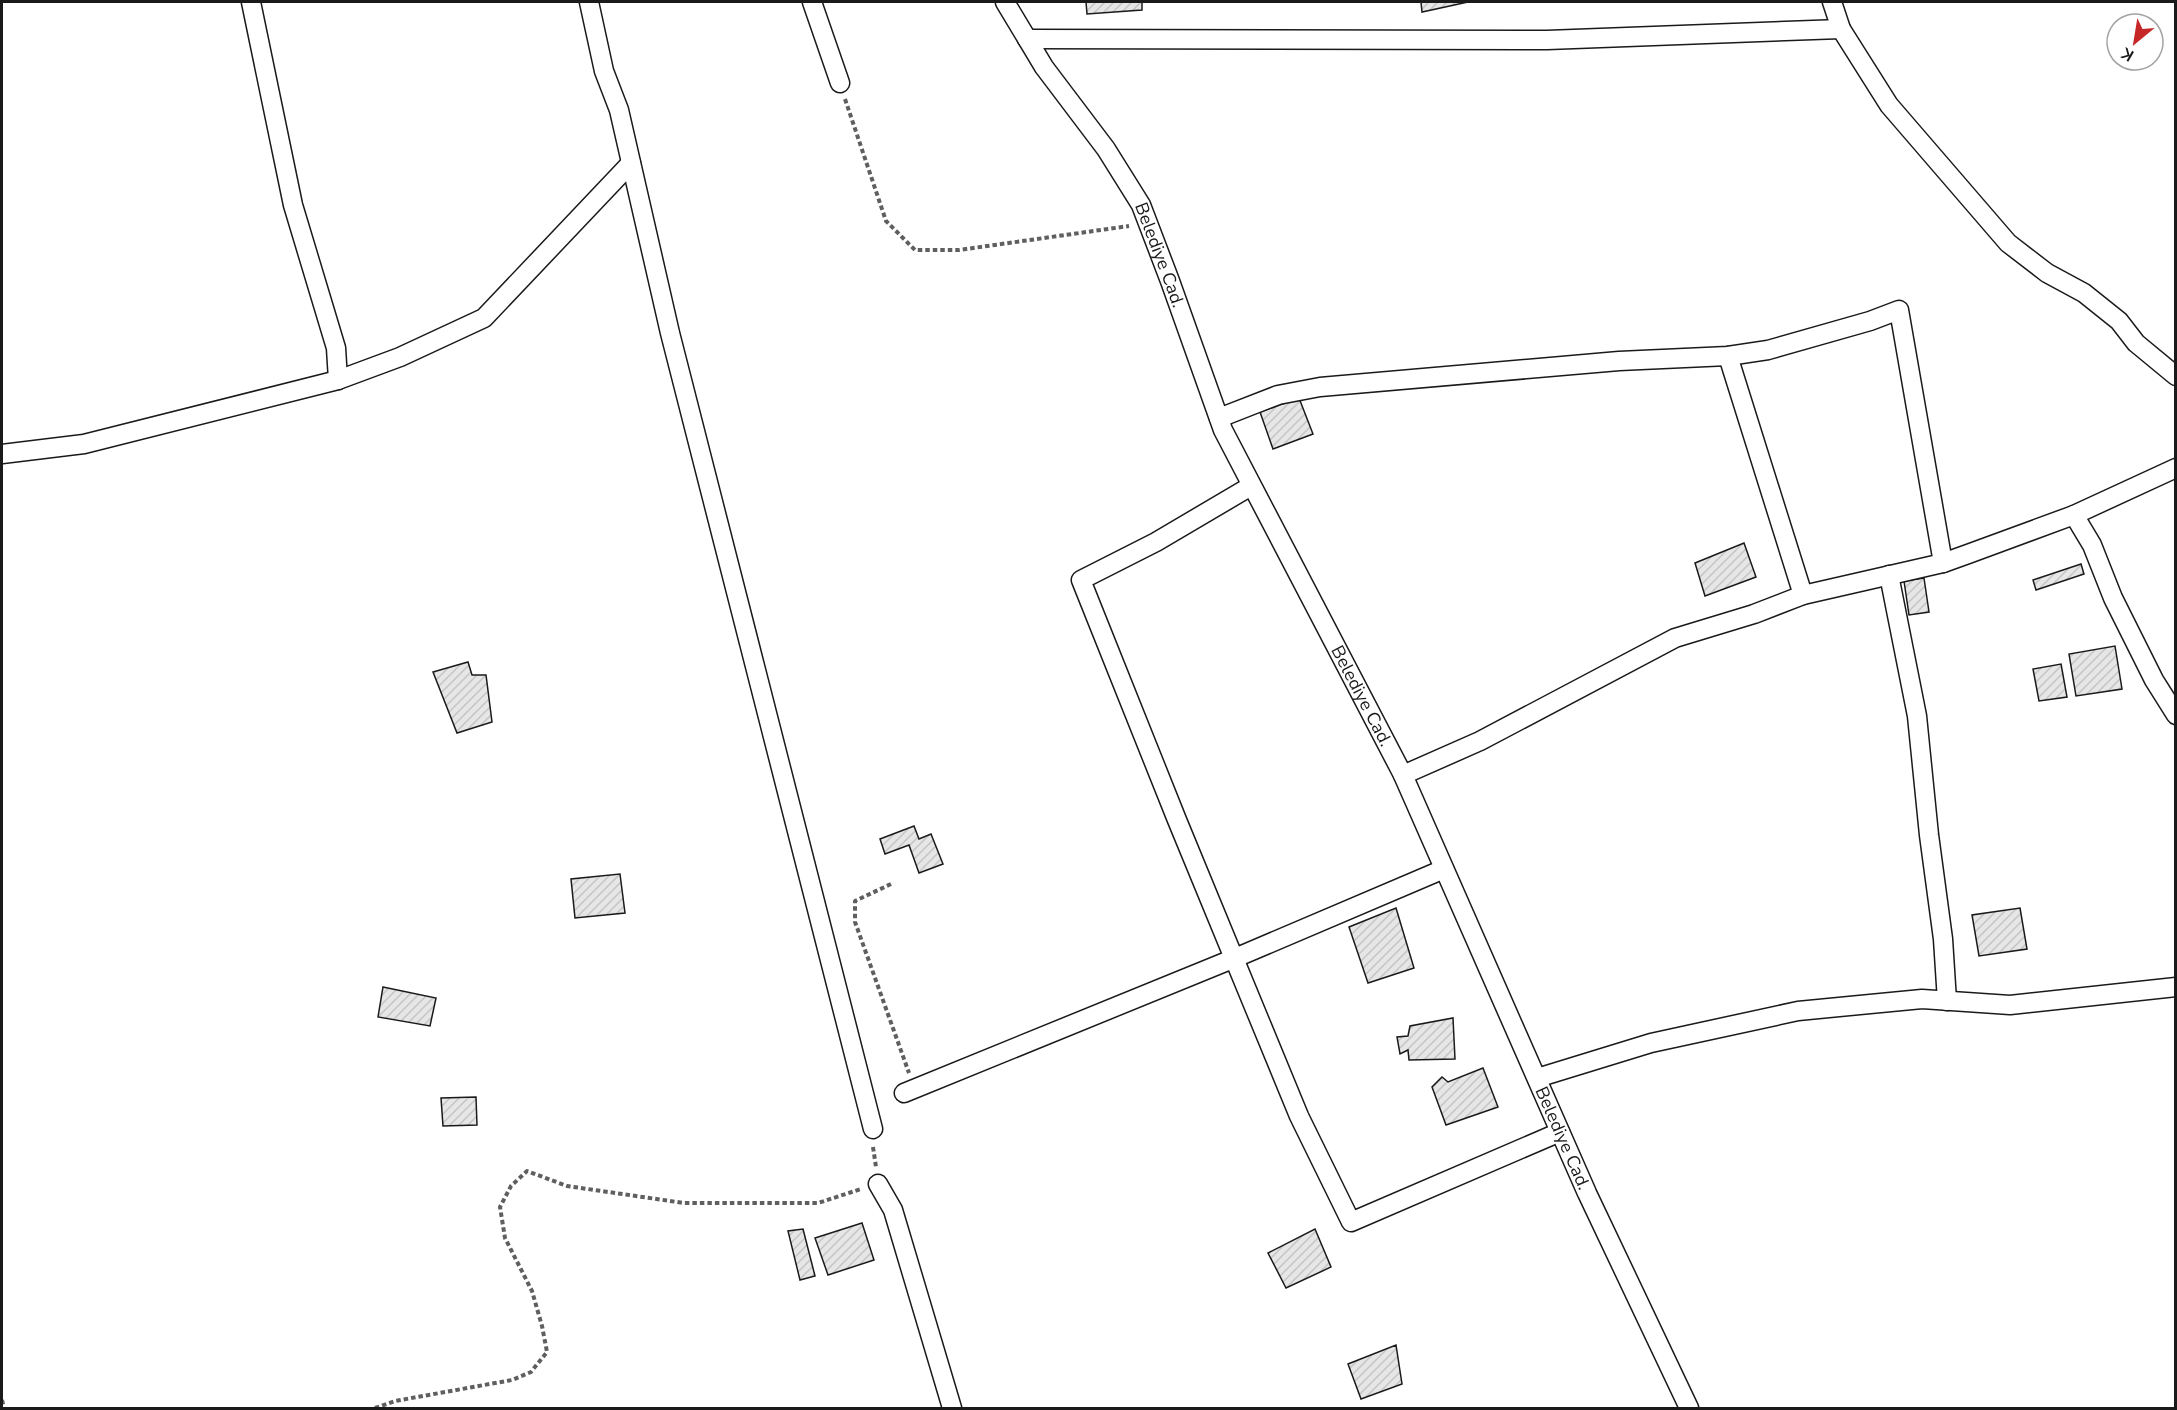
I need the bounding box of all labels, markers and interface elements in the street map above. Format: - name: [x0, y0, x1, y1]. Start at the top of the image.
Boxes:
- north arrow: [2105, 12, 2165, 72]
- text: K: [2117, 41, 2138, 66]
- street label: Belediye Cad.: [1129, 199, 1190, 311]
- street label: Belediye Cad.: [1325, 641, 1398, 750]
- street label: Belediye Cad.: [1530, 1083, 1596, 1194]

